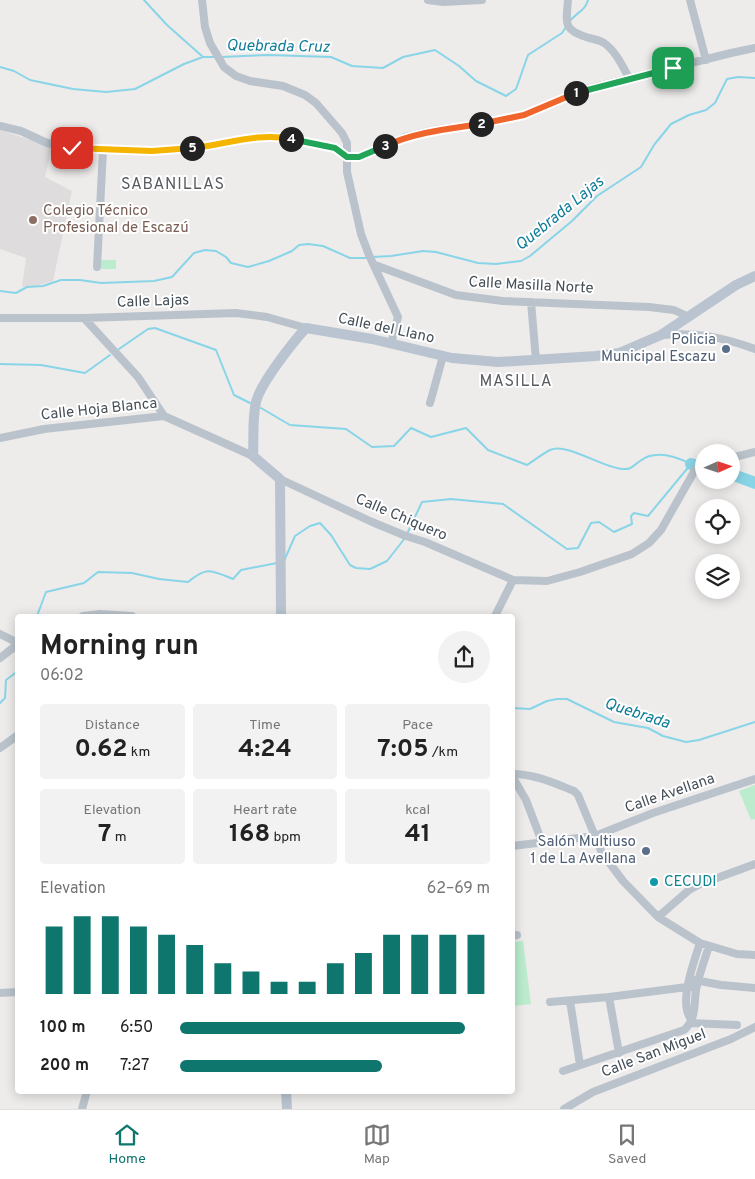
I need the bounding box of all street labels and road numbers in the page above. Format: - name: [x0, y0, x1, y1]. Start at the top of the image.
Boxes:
- street label: Calle Masilla Norte: [468, 273, 594, 299]
- street label: Calle Lajas: [116, 291, 190, 313]
- street label: Calle del Llano: [336, 309, 436, 349]
- street label: Calle Hoja Blanca: [40, 394, 158, 426]
- street label: Calle Chiquero: [352, 490, 450, 546]
- street label: Calle Avellana: [623, 770, 717, 818]
- street label: Calle San Miguel: [599, 1025, 709, 1083]

